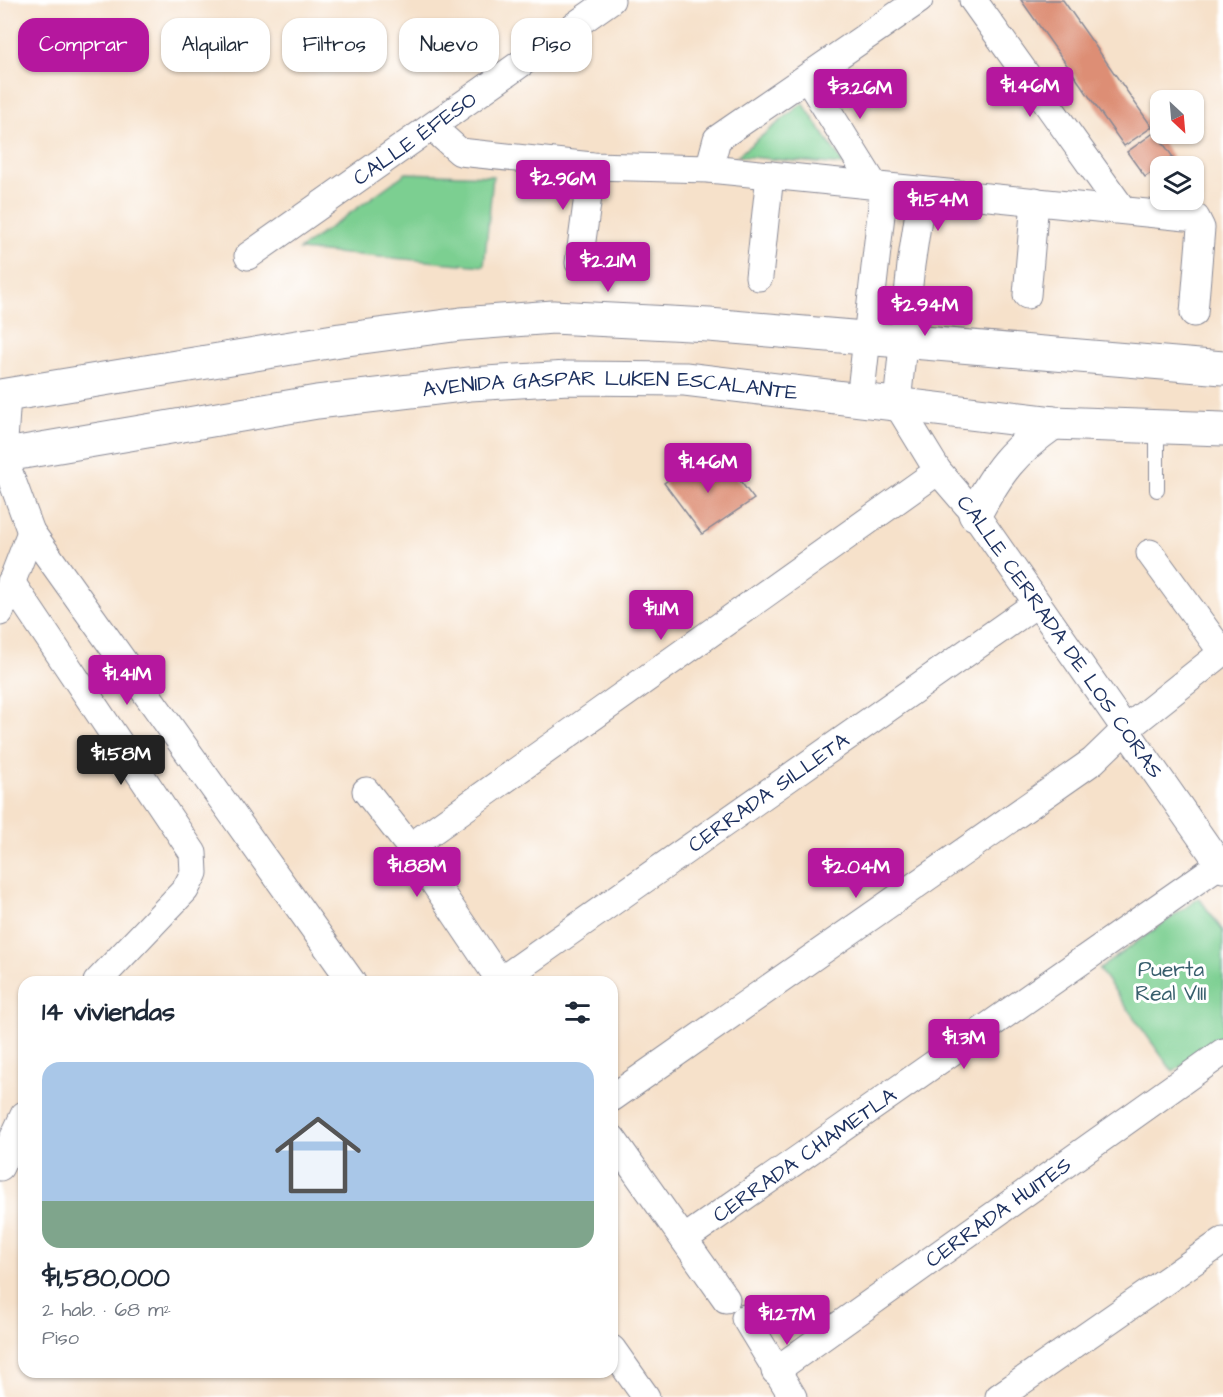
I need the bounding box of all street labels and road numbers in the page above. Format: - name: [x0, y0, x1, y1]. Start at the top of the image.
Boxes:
- street label: CALLE ÉFESO: [347, 85, 482, 192]
- street label: AVENIDA GASPAR LUKEN ESCALANTE: [421, 363, 800, 407]
- street label: CALLE CERRADA DE LOS CORAS: [950, 489, 1170, 784]
- street label: CERRADA SILLETA: [682, 725, 855, 859]
- street label: CERRADA CHAMETLA: [707, 1080, 903, 1229]
- street label: CERRADA HUITES: [919, 1150, 1077, 1274]

